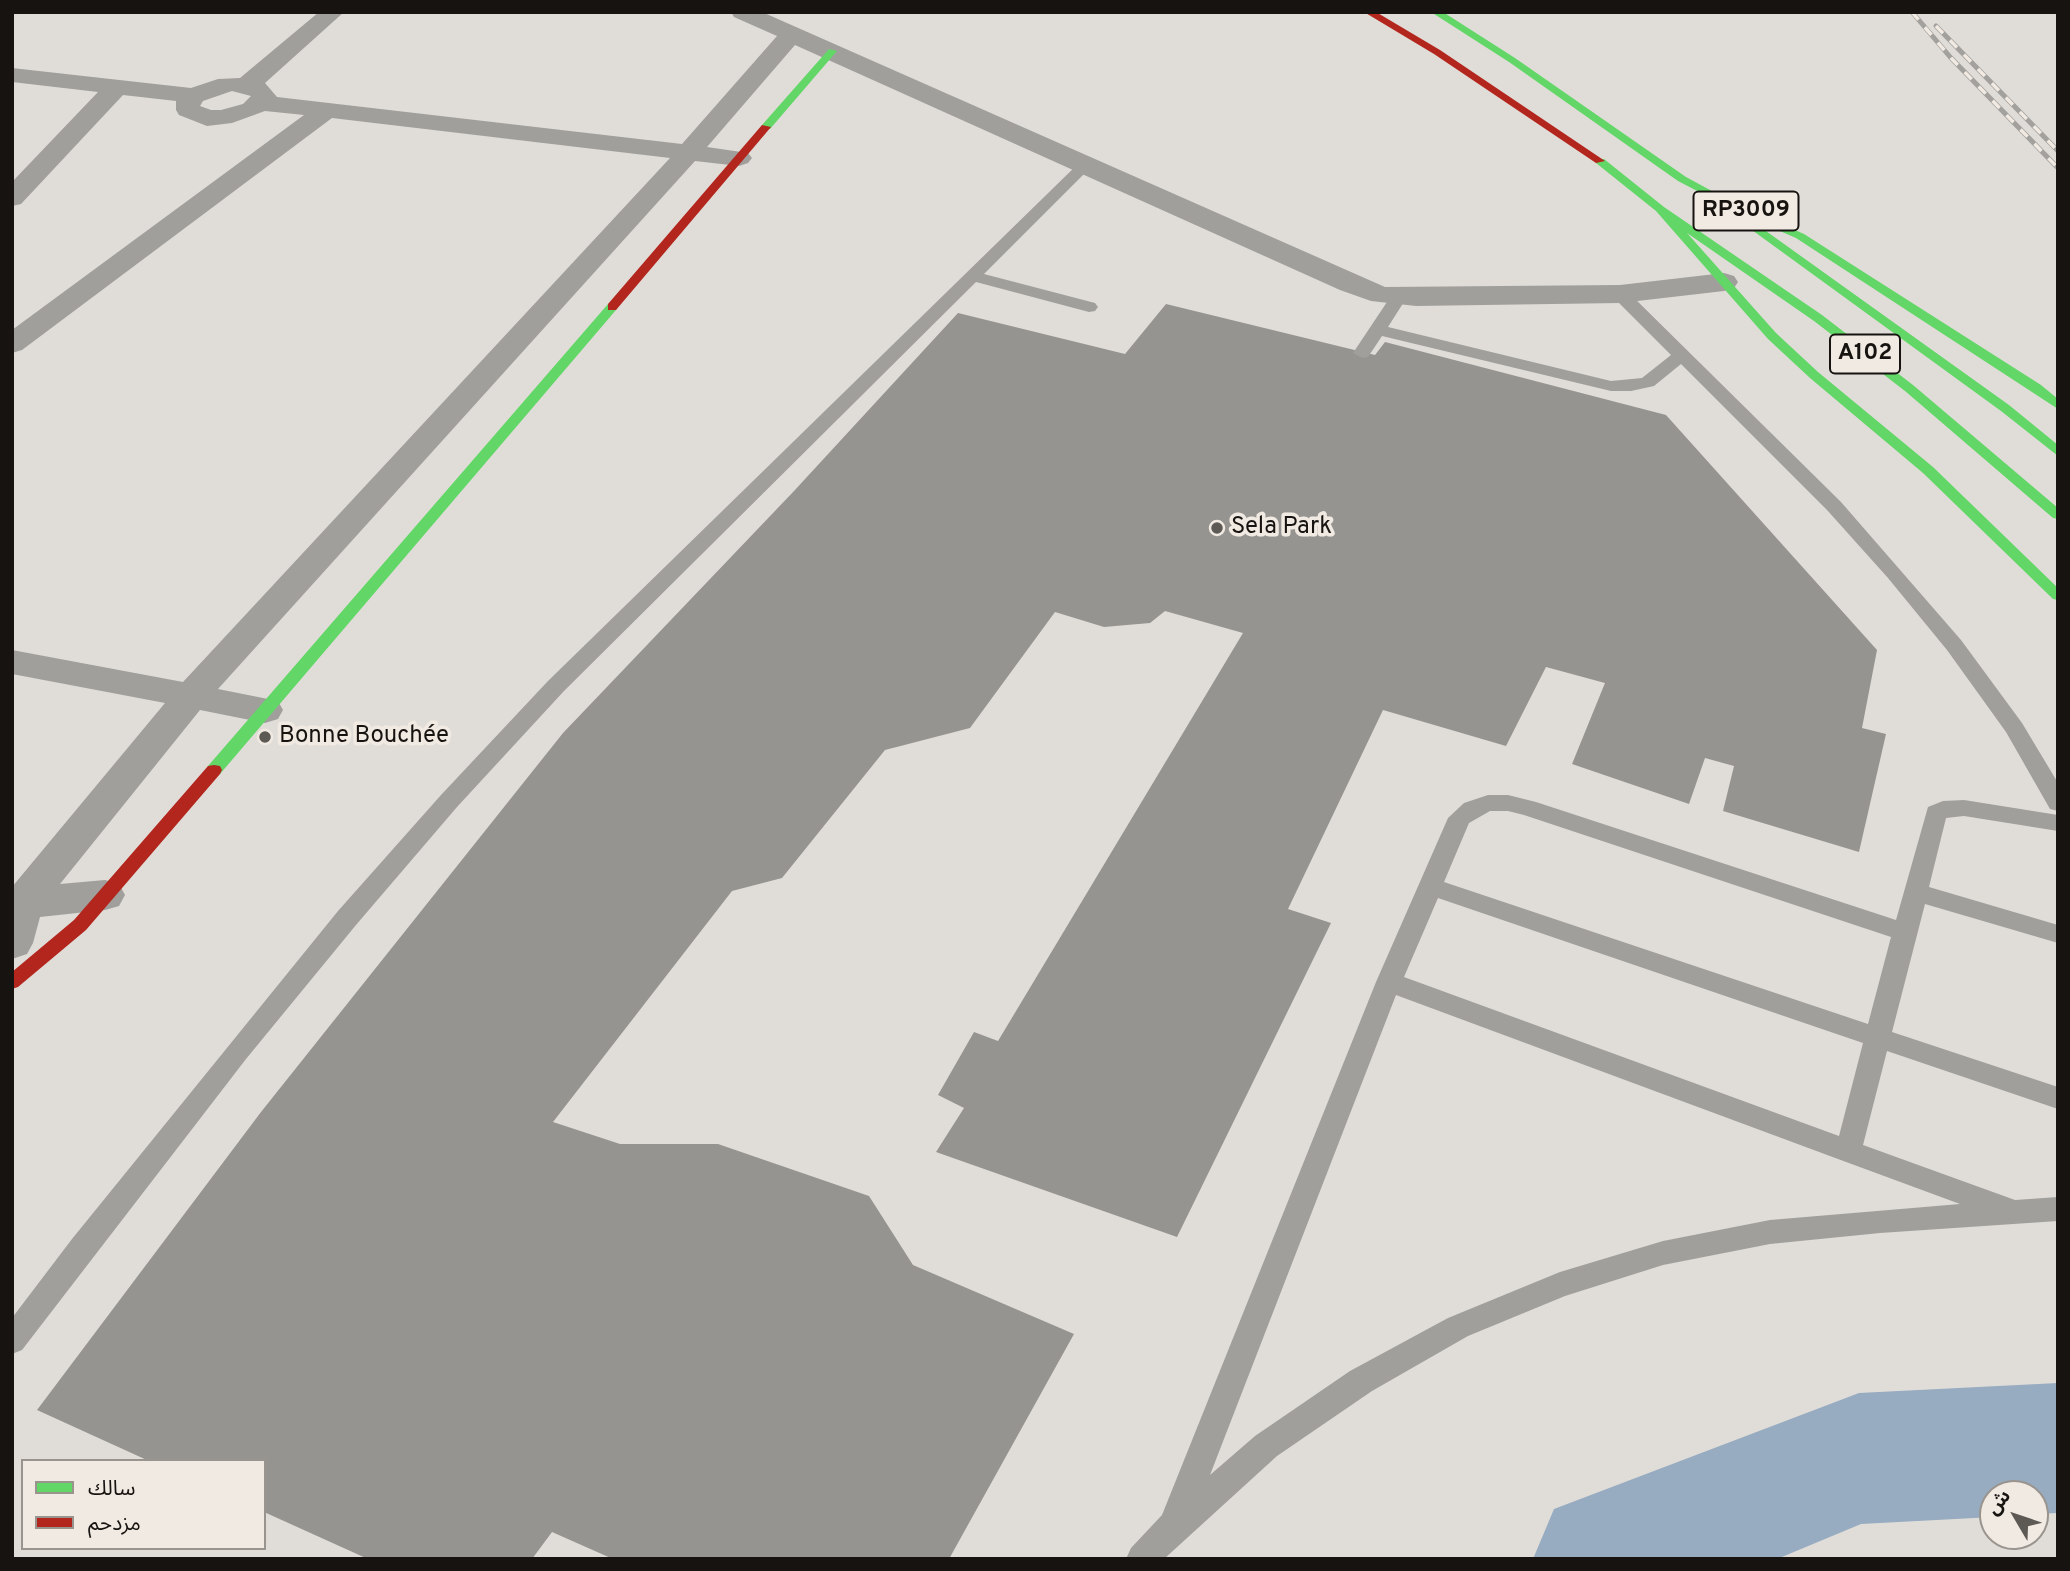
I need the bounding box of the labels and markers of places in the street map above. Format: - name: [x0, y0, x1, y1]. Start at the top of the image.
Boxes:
- place label: Sela Park: [1231, 514, 1332, 542]
- marker: Sela Park: [1209, 520, 1225, 536]
- place label: Bonne Bouchée: [279, 723, 449, 751]
- marker: Bonne Bouchée: [257, 729, 273, 745]

